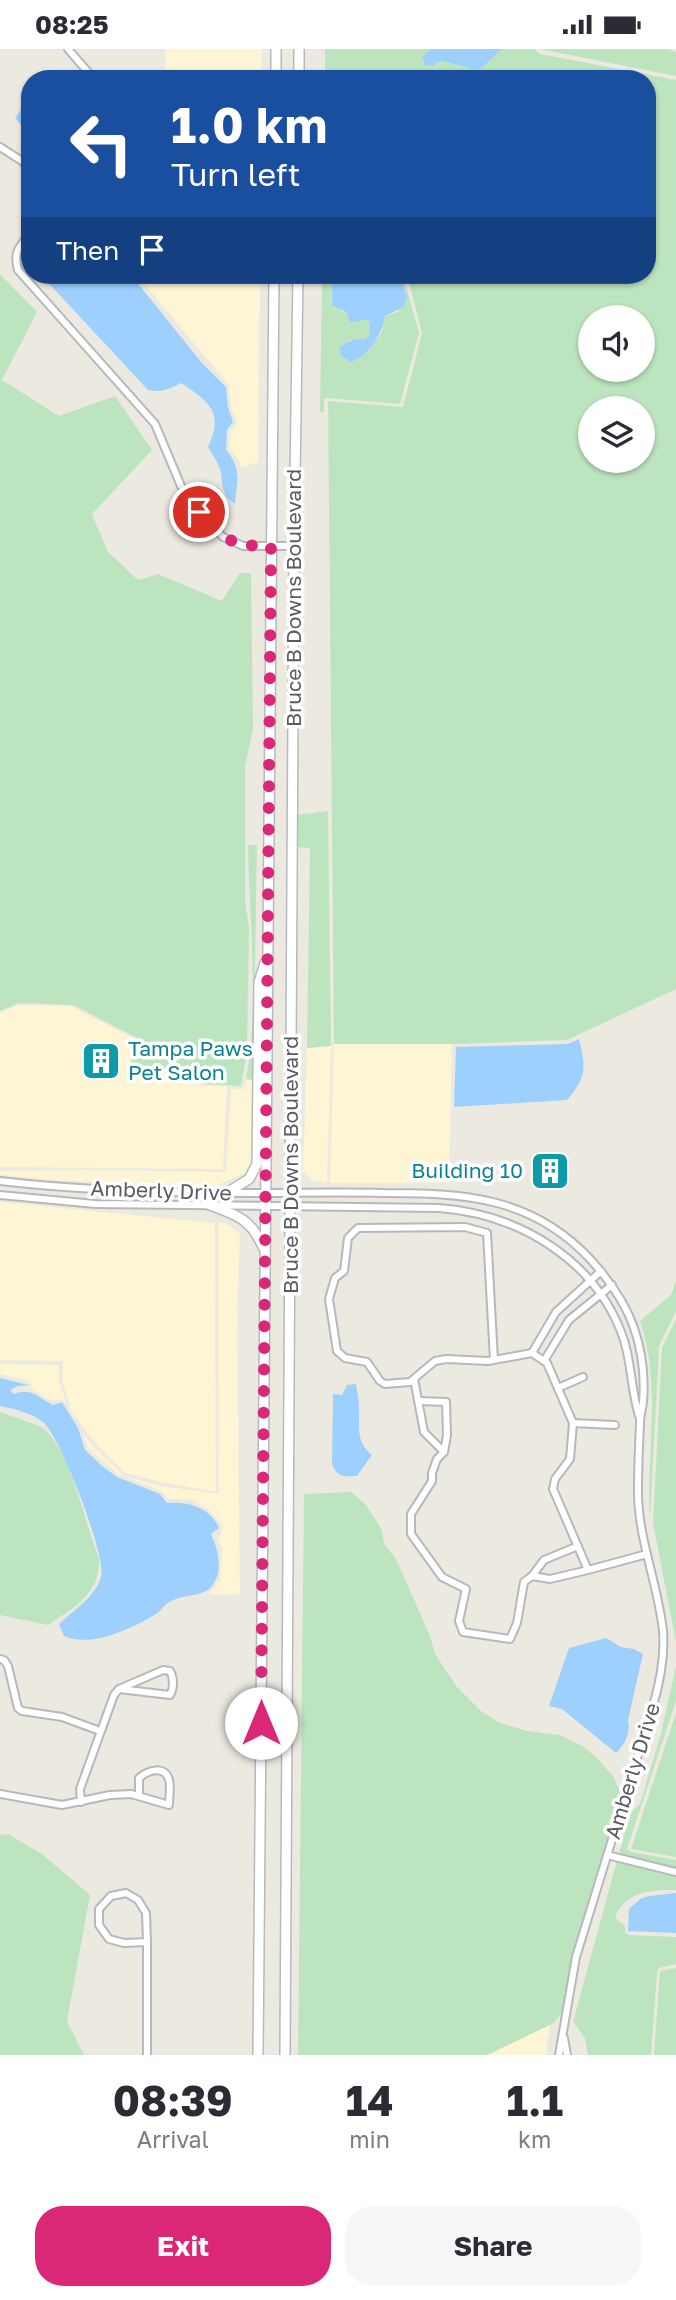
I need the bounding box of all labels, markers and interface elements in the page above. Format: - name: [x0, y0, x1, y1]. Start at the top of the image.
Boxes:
- text: 08:25: [35, 9, 109, 40]
- text: 1.0 km: [171, 95, 327, 154]
- icon: left: [56, 98, 147, 189]
- text: Turn left: [171, 155, 300, 193]
- icon: arrive: [133, 231, 171, 269]
- text: Then: [56, 235, 119, 266]
- map controls: [578, 305, 655, 473]
- button: sound: [578, 305, 655, 382]
- button: layers: [578, 396, 655, 473]
- street label: Bruce B Downs Boulevard: [280, 469, 306, 727]
- pin: [169, 482, 229, 542]
- icon: arrive: [180, 493, 218, 531]
- place label: Tampa Paws Pet Salon: [128, 1035, 253, 1085]
- street label: Bruce B Downs Boulevard: [277, 1036, 303, 1294]
- building icon: Tampa Paws Pet Salon: [80, 1040, 122, 1082]
- building icon: Building 10: [529, 1150, 571, 1192]
- place label: Building 10: [411, 1157, 523, 1183]
- street label: Amberly Drive: [90, 1175, 232, 1205]
- position arrow: [224, 1686, 298, 1760]
- street label: Amberly Drive: [599, 1699, 665, 1842]
- text: 08:39: [113, 2075, 233, 2125]
- text: 14: [346, 2075, 394, 2125]
- text: 1.1: [506, 2075, 563, 2125]
- text: Arrival: [137, 2125, 209, 2153]
- text: min: [349, 2125, 390, 2153]
- text: km: [518, 2125, 551, 2153]
- button: Exit: [35, 2206, 331, 2286]
- button: Share: [345, 2206, 641, 2286]

